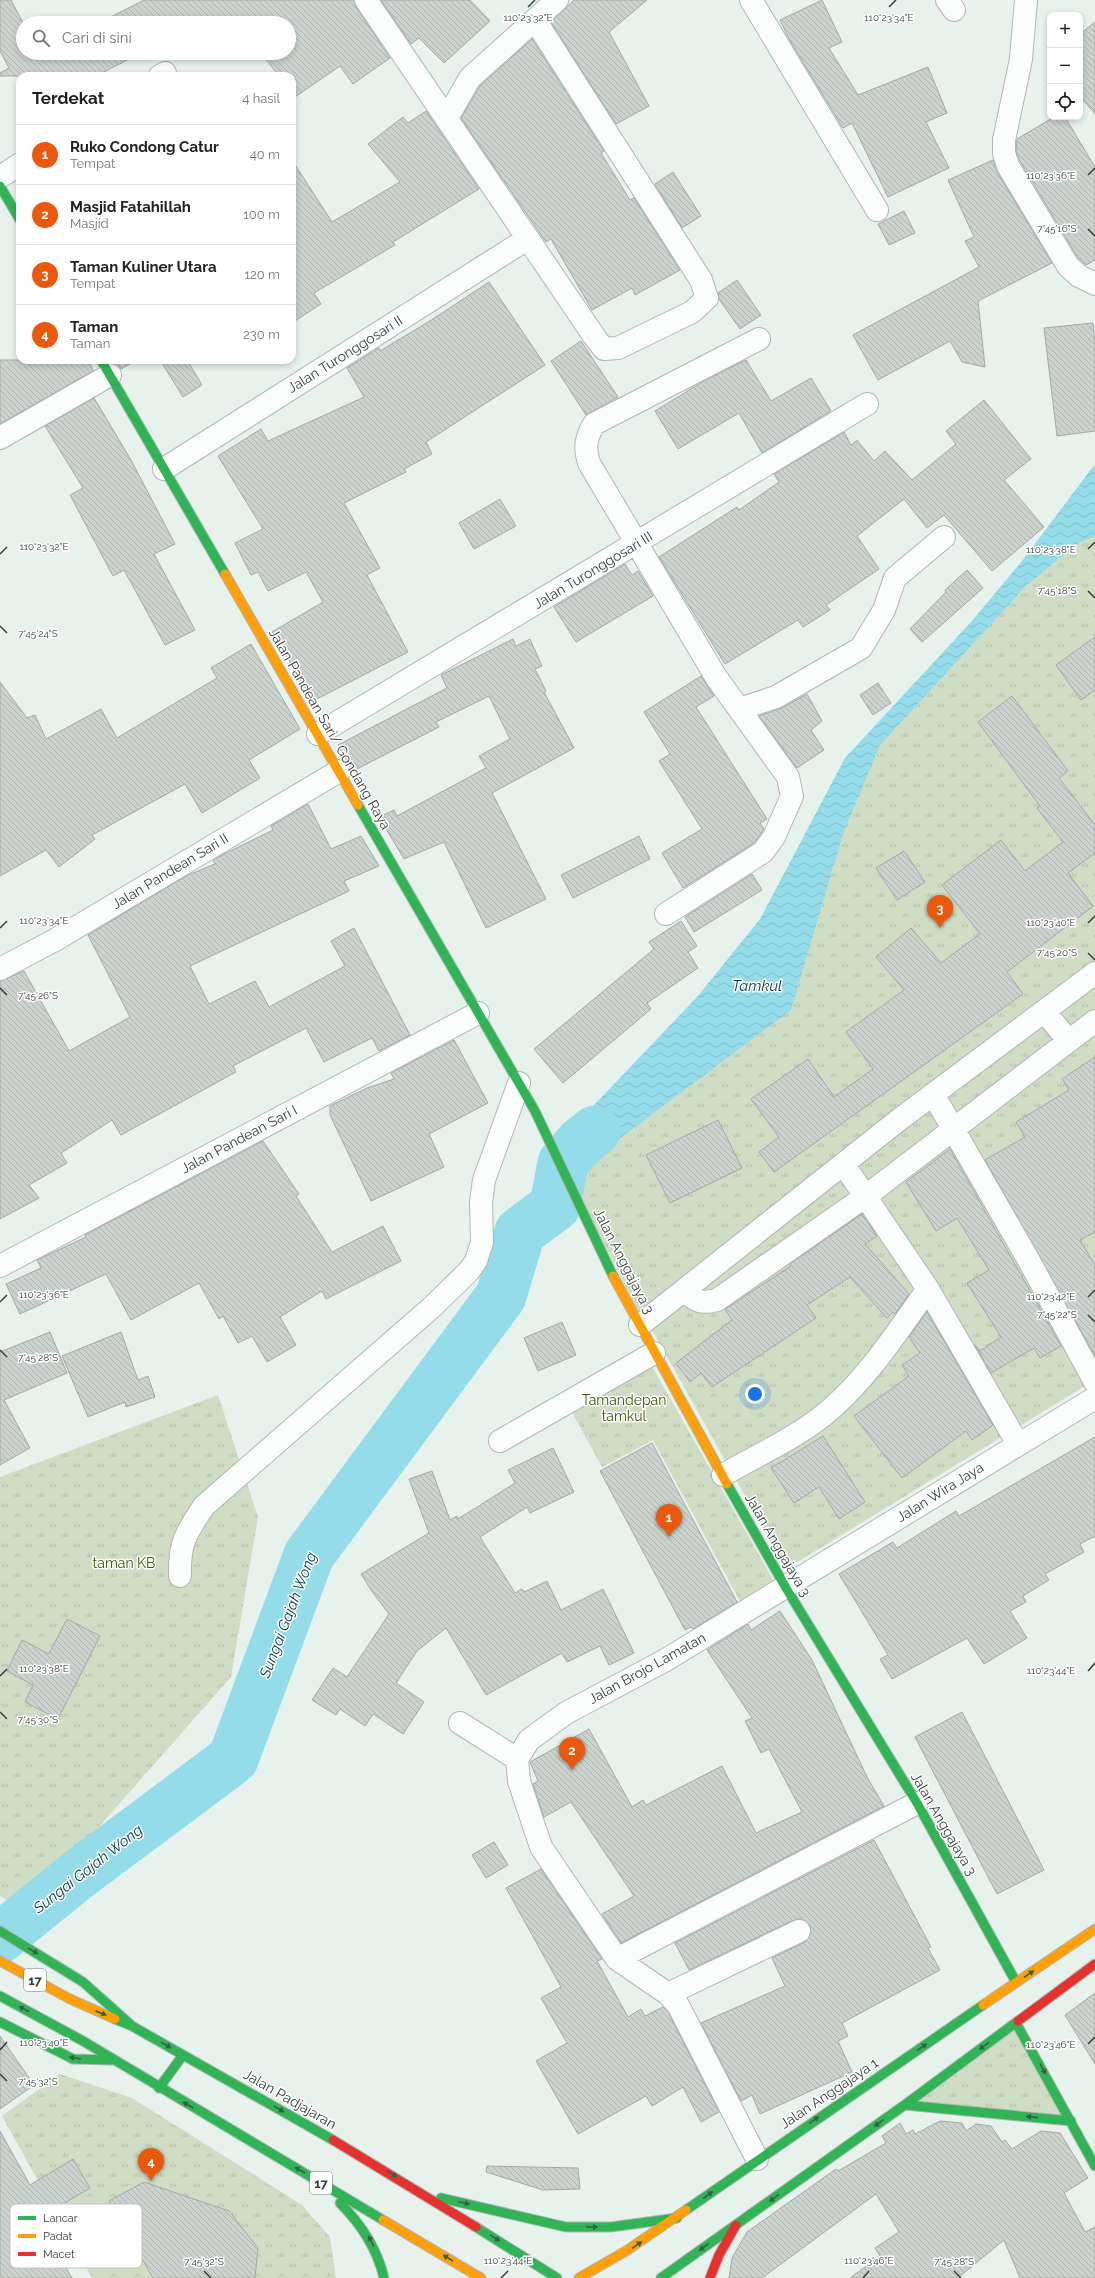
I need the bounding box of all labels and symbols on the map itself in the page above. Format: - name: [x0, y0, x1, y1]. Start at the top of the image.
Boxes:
- text: 110°23'32"E: [503, 12, 553, 23]
- text: 110°23'34"E: [864, 12, 914, 23]
- text: 110°23'36"E: [1026, 170, 1076, 181]
- text: 7°45'16"S: [1037, 223, 1077, 234]
- street label: Jalan Turonggosari II: [285, 312, 405, 396]
- street label: Jalan Turonggosari III: [531, 528, 655, 612]
- text: 110°23'32"E: [19, 541, 69, 552]
- text: 110°23'38"E: [1026, 544, 1076, 555]
- text: 7°45'18"S: [1037, 585, 1077, 596]
- street label: Jalan Pandean Sari/ Gondang Raya: [266, 626, 394, 832]
- text: 7°45'24"S: [18, 628, 58, 639]
- street label: Jalan Pandean Sari II: [109, 830, 231, 912]
- pin: 3: [927, 895, 953, 928]
- text: 110°23'34"E: [19, 915, 69, 926]
- text: 110°23'40"E: [1026, 917, 1076, 928]
- text: 7°45'20"S: [1037, 947, 1077, 958]
- water label: Tamkul: [732, 977, 782, 995]
- text: 7°45'26"S: [18, 990, 58, 1001]
- street label: Jalan Pandean Sari I: [178, 1102, 300, 1176]
- street label: Jalan Anggajaya 3: [590, 1206, 658, 1316]
- text: 110°23'36"E: [19, 1289, 69, 1300]
- text: 110°23'42"E: [1027, 1291, 1075, 1302]
- text: 7°45'22"S: [1037, 1309, 1077, 1320]
- text: 7°45'28"S: [18, 1352, 58, 1363]
- your location: [745, 1384, 765, 1404]
- park label: Tamandepan tamkul: [582, 1392, 666, 1424]
- street label: Jalan Wira Jaya: [894, 1459, 986, 1525]
- street label: Jalan Anggajaya 3: [742, 1491, 814, 1599]
- pin: 1: [656, 1504, 682, 1537]
- water label: Sungai Gajah Wong: [255, 1549, 320, 1681]
- park label: taman KB: [93, 1555, 155, 1571]
- street label: Jalan Brojo Lamatan: [586, 1629, 708, 1707]
- text: 110°23'38"E: [19, 1663, 69, 1674]
- text: 110°23'44"E: [1027, 1665, 1075, 1676]
- text: 7°45'30"S: [18, 1714, 58, 1725]
- pin: 2: [559, 1737, 585, 1770]
- street label: Jalan Anggajaya 3: [908, 1770, 980, 1878]
- water label: Sungai Gajah Wong: [29, 1821, 146, 1918]
- one-way arrow: [27, 1948, 39, 1955]
- road number: 17: [24, 1969, 46, 1991]
- one-way arrow: [1023, 1970, 1035, 1977]
- one-way arrow: [18, 2005, 29, 2012]
- one-way arrow: [96, 2010, 108, 2016]
- text: 110°23'40"E: [19, 2037, 69, 2048]
- text: 110°23'46"E: [1026, 2039, 1076, 2050]
- one-way arrow: [160, 2041, 172, 2048]
- one-way arrow: [979, 2042, 990, 2050]
- one-way arrow: [917, 2043, 927, 2051]
- street label: Jalan Anggajaya 1: [777, 2054, 881, 2132]
- one-way arrow: [69, 2055, 81, 2061]
- one-way arrow: [1039, 2063, 1046, 2074]
- street label: Jalan Padjajaran: [241, 2066, 339, 2132]
- text: 7°45'32"S: [18, 2076, 58, 2087]
- one-way arrow: [182, 2101, 194, 2108]
- one-way arrow: [273, 2105, 285, 2112]
- one-way arrow: [1026, 2114, 1038, 2120]
- one-way arrow: [809, 2116, 820, 2124]
- one-way arrow: [874, 2119, 885, 2127]
- pin: 4: [138, 2148, 164, 2181]
- one-way arrow: [294, 2167, 306, 2174]
- one-way arrow: [386, 2171, 397, 2178]
- road number: 17: [310, 2172, 332, 2194]
- one-way arrow: [703, 2191, 714, 2199]
- one-way arrow: [768, 2194, 779, 2202]
- one-way arrow: [458, 2200, 471, 2206]
- legend: [10, 2204, 142, 2268]
- text: Lancar: [43, 2212, 78, 2225]
- one-way arrow: [586, 2224, 599, 2230]
- text: Padat: [43, 2230, 73, 2243]
- one-way arrow: [489, 2234, 501, 2241]
- one-way arrow: [368, 2236, 375, 2247]
- one-way arrow: [632, 2241, 643, 2249]
- one-way arrow: [699, 2243, 710, 2251]
- text: Macet: [43, 2248, 75, 2261]
- one-way arrow: [442, 2254, 454, 2261]
- text: 110°23'44"E: [484, 2255, 532, 2266]
- text: 110°23'46"E: [844, 2255, 894, 2266]
- text: 7°45'32"S: [184, 2256, 224, 2267]
- text: 7°45'28"S: [934, 2256, 974, 2267]

